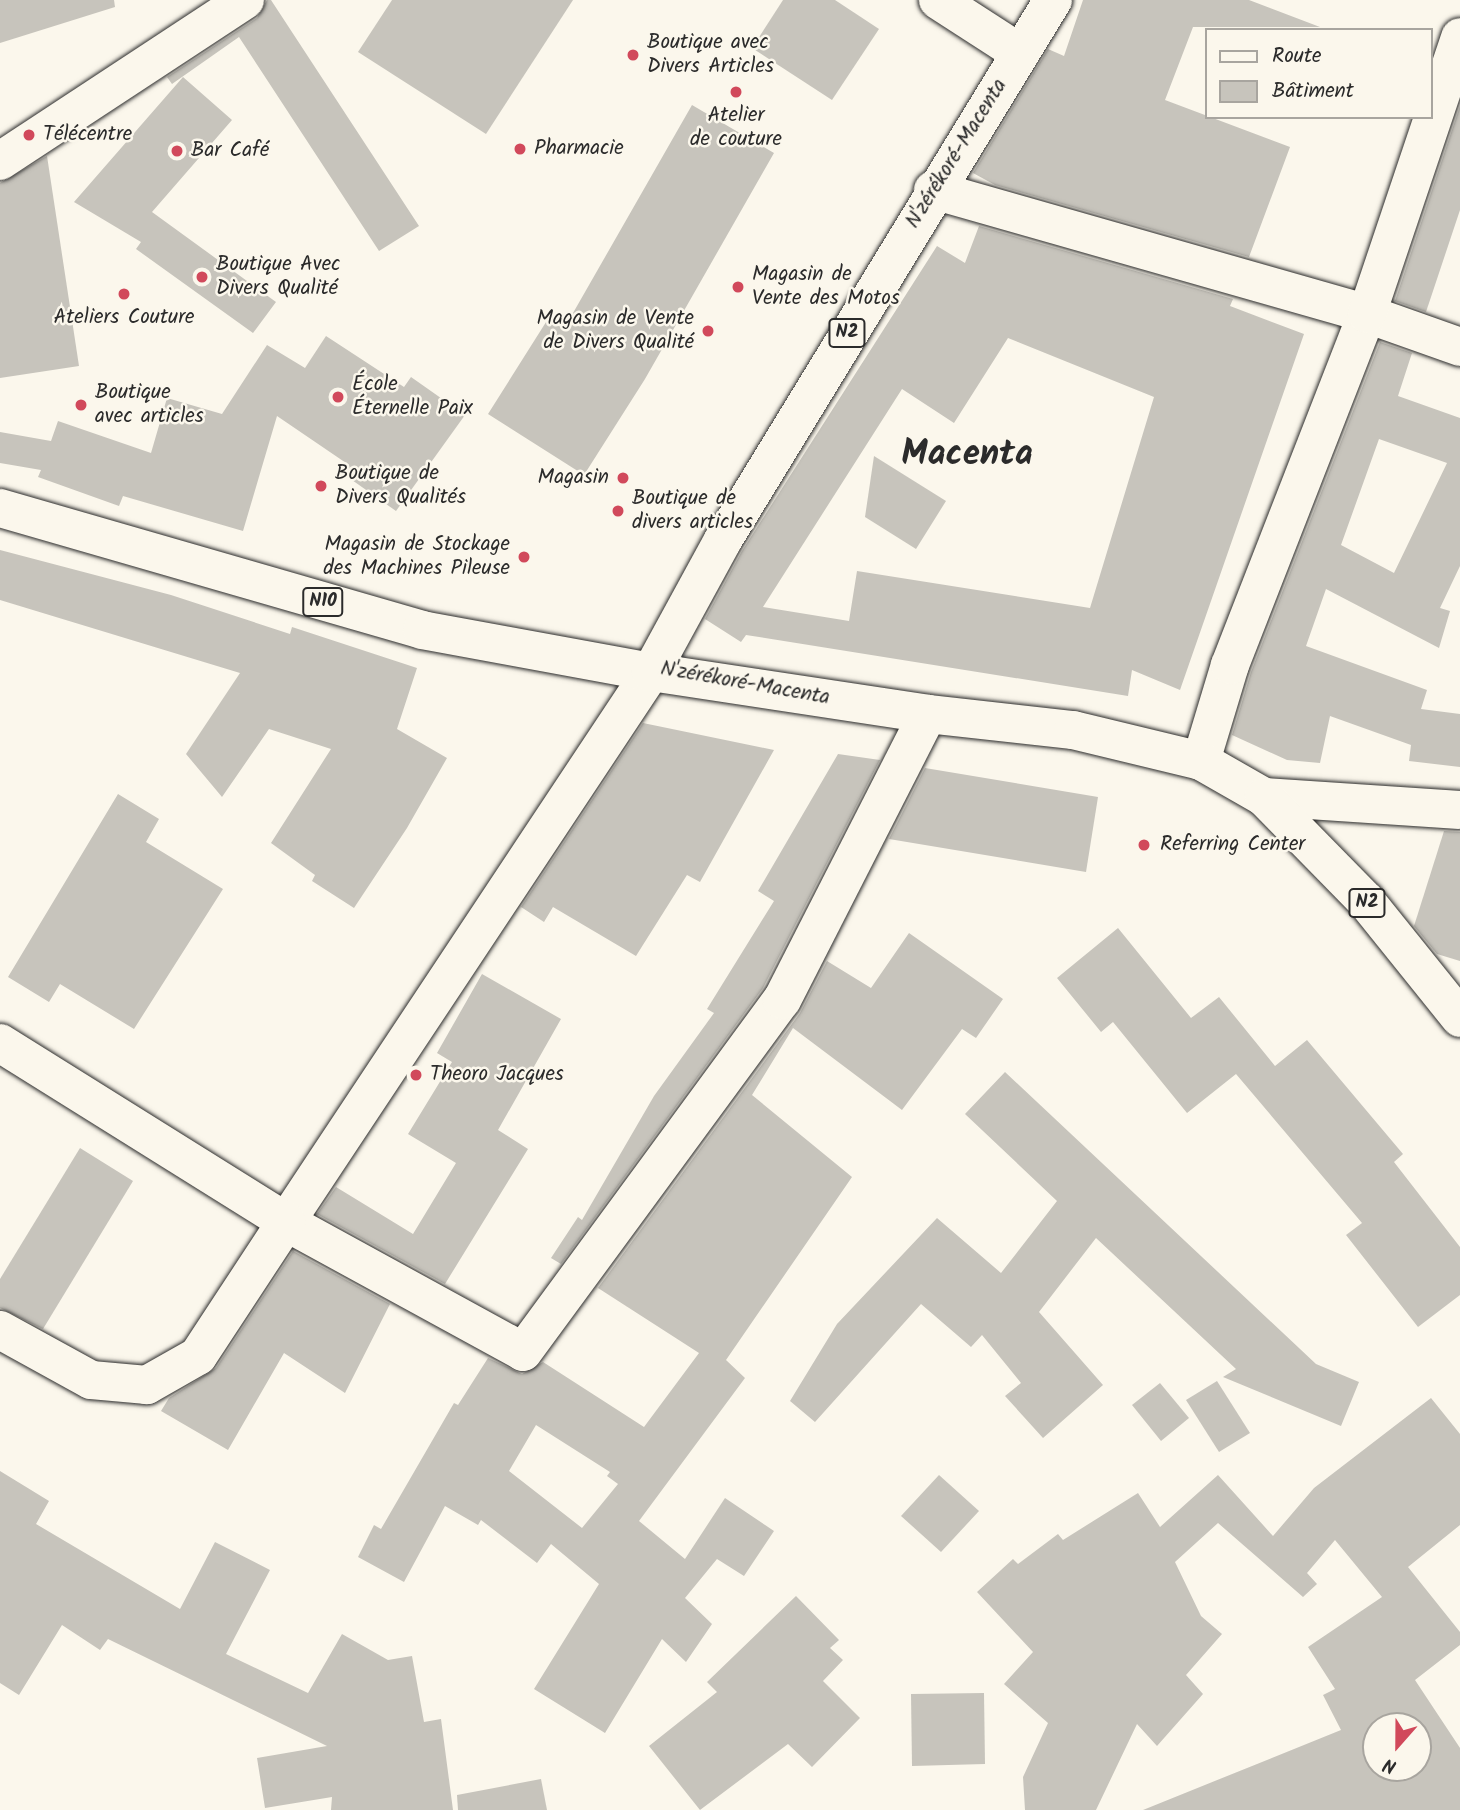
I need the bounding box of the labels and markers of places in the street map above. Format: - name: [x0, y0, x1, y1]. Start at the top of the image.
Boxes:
- place label: Boutique avec Divers Articles: [647, 30, 774, 80]
- marker: Boutique avec Divers Articles: [625, 47, 641, 63]
- marker: Atelier de couture: [728, 84, 744, 100]
- place label: Atelier de couture: [690, 103, 782, 153]
- place label: Télécentre: [43, 122, 132, 148]
- marker: Télécentre: [21, 127, 37, 143]
- place label: Pharmacie: [534, 136, 624, 162]
- place label: Bar Café: [191, 138, 269, 164]
- marker: Pharmacie: [512, 141, 528, 157]
- marker: Bar Café: [169, 143, 185, 159]
- place label: Boutique Avec Divers Qualité: [216, 252, 340, 302]
- place label: Magasin de Vente des Motos: [752, 262, 900, 312]
- marker: Boutique Avec Divers Qualité: [194, 269, 210, 285]
- marker: Magasin de Vente des Motos: [730, 279, 746, 295]
- marker: Ateliers Couture: [116, 286, 132, 302]
- place label: Ateliers Couture: [53, 305, 195, 331]
- place label: Magasin de Vente de Divers Qualité: [536, 306, 694, 356]
- marker: Magasin de Vente de Divers Qualité: [700, 323, 716, 339]
- place label: École Éternelle Paix: [352, 372, 473, 422]
- place label: Boutique avec articles: [95, 380, 204, 430]
- marker: École Éternelle Paix: [330, 389, 346, 405]
- marker: Boutique avec articles: [73, 397, 89, 413]
- place label: Boutique de Divers Qualités: [335, 461, 466, 511]
- place label: Magasin: [538, 465, 609, 491]
- marker: Magasin: [615, 470, 631, 486]
- marker: Boutique de Divers Qualités: [313, 478, 329, 494]
- place label: Boutique de divers articles: [632, 486, 753, 536]
- marker: Boutique de divers articles: [610, 503, 626, 519]
- place label: Magasin de Stockage des Machines Pileuse: [323, 532, 510, 582]
- marker: Magasin de Stockage des Machines Pileuse: [516, 549, 532, 565]
- place label: Referring Center: [1160, 832, 1305, 858]
- marker: Referring Center: [1134, 835, 1154, 855]
- place label: Theoro Jacques: [430, 1062, 564, 1088]
- marker: Theoro Jacques: [408, 1067, 424, 1083]

